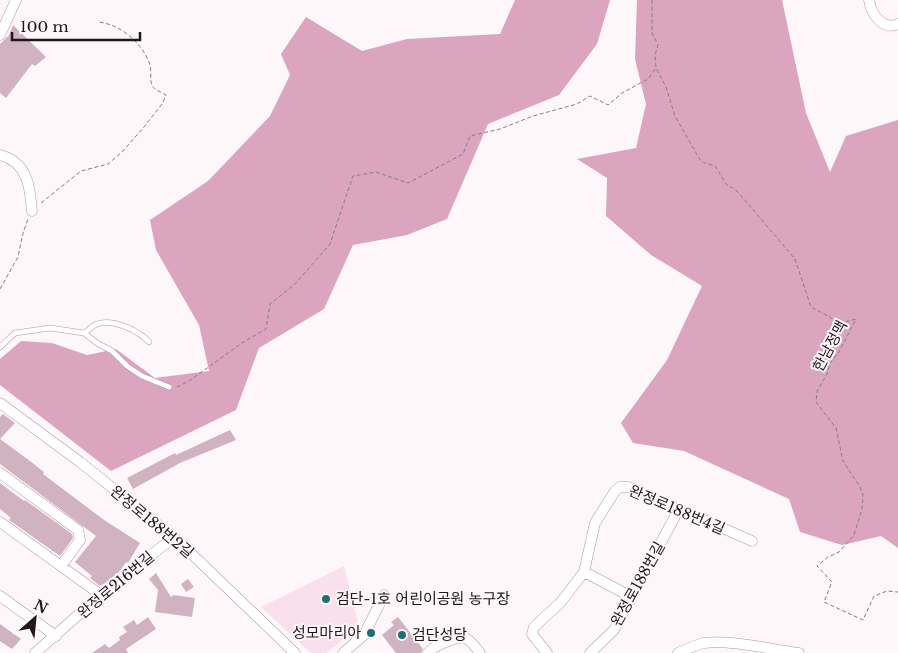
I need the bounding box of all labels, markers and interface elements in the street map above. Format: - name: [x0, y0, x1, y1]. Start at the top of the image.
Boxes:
- scale bar: [12, 10, 140, 42]
- text: 100 m: [20, 17, 69, 36]
- street label: 한남정맥: [808, 317, 851, 375]
- street label: 완정로188번2길: [107, 481, 198, 562]
- street label: 완정로188번4길: [626, 481, 728, 538]
- street label: 완정로188번길: [606, 538, 669, 629]
- street label: 완정로216번길: [73, 547, 158, 622]
- place label: 검단-1호 어린이공원 농구장: [336, 589, 510, 608]
- north arrow: [10, 593, 60, 643]
- marker: 검단-1호 어린이공원 농구장: [320, 593, 332, 605]
- text: N: [31, 595, 51, 617]
- place label: 성모마리아: [292, 623, 361, 642]
- place label: 검단성당: [412, 625, 467, 644]
- marker: 성모마리아: [365, 627, 377, 639]
- marker: 검단성당: [396, 629, 408, 641]

